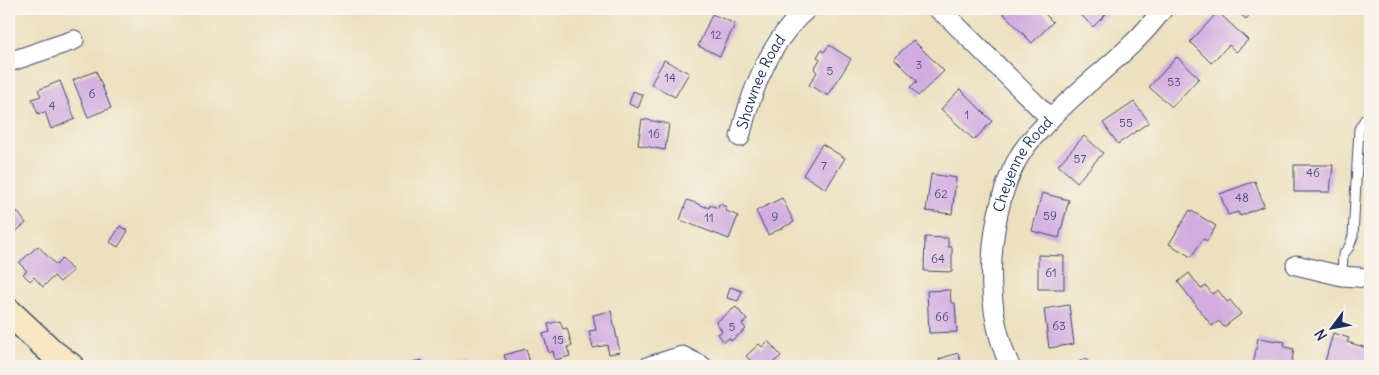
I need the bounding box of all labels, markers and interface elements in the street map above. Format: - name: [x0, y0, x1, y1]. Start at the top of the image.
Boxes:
- house number: 12: [710, 27, 722, 42]
- street label: Shawnee Road: [732, 31, 789, 131]
- house number: 3: [916, 57, 923, 72]
- house number: 5: [827, 63, 834, 78]
- house number: 14: [664, 70, 676, 85]
- house number: 53: [1167, 74, 1181, 89]
- house number: 6: [89, 86, 96, 101]
- house number: 4: [49, 98, 56, 113]
- house number: 1: [965, 107, 969, 122]
- street label: Cheyenne Road: [989, 112, 1057, 214]
- house number: 55: [1119, 115, 1133, 130]
- house number: 16: [648, 126, 660, 141]
- house number: 57: [1074, 151, 1087, 166]
- house number: 7: [821, 158, 827, 173]
- house number: 46: [1306, 165, 1320, 180]
- house number: 62: [934, 186, 948, 201]
- house number: 48: [1235, 190, 1249, 205]
- house number: 59: [1043, 208, 1057, 223]
- house number: 9: [772, 209, 779, 224]
- house number: 11: [704, 210, 714, 225]
- house number: 64: [931, 251, 945, 266]
- house number: 61: [1045, 265, 1057, 280]
- north arrow: [1306, 302, 1356, 352]
- house number: 66: [935, 309, 949, 324]
- house number: 63: [1052, 318, 1066, 333]
- house number: 5: [729, 319, 736, 334]
- text: N: [1311, 326, 1331, 344]
- house number: 15: [552, 332, 564, 347]

